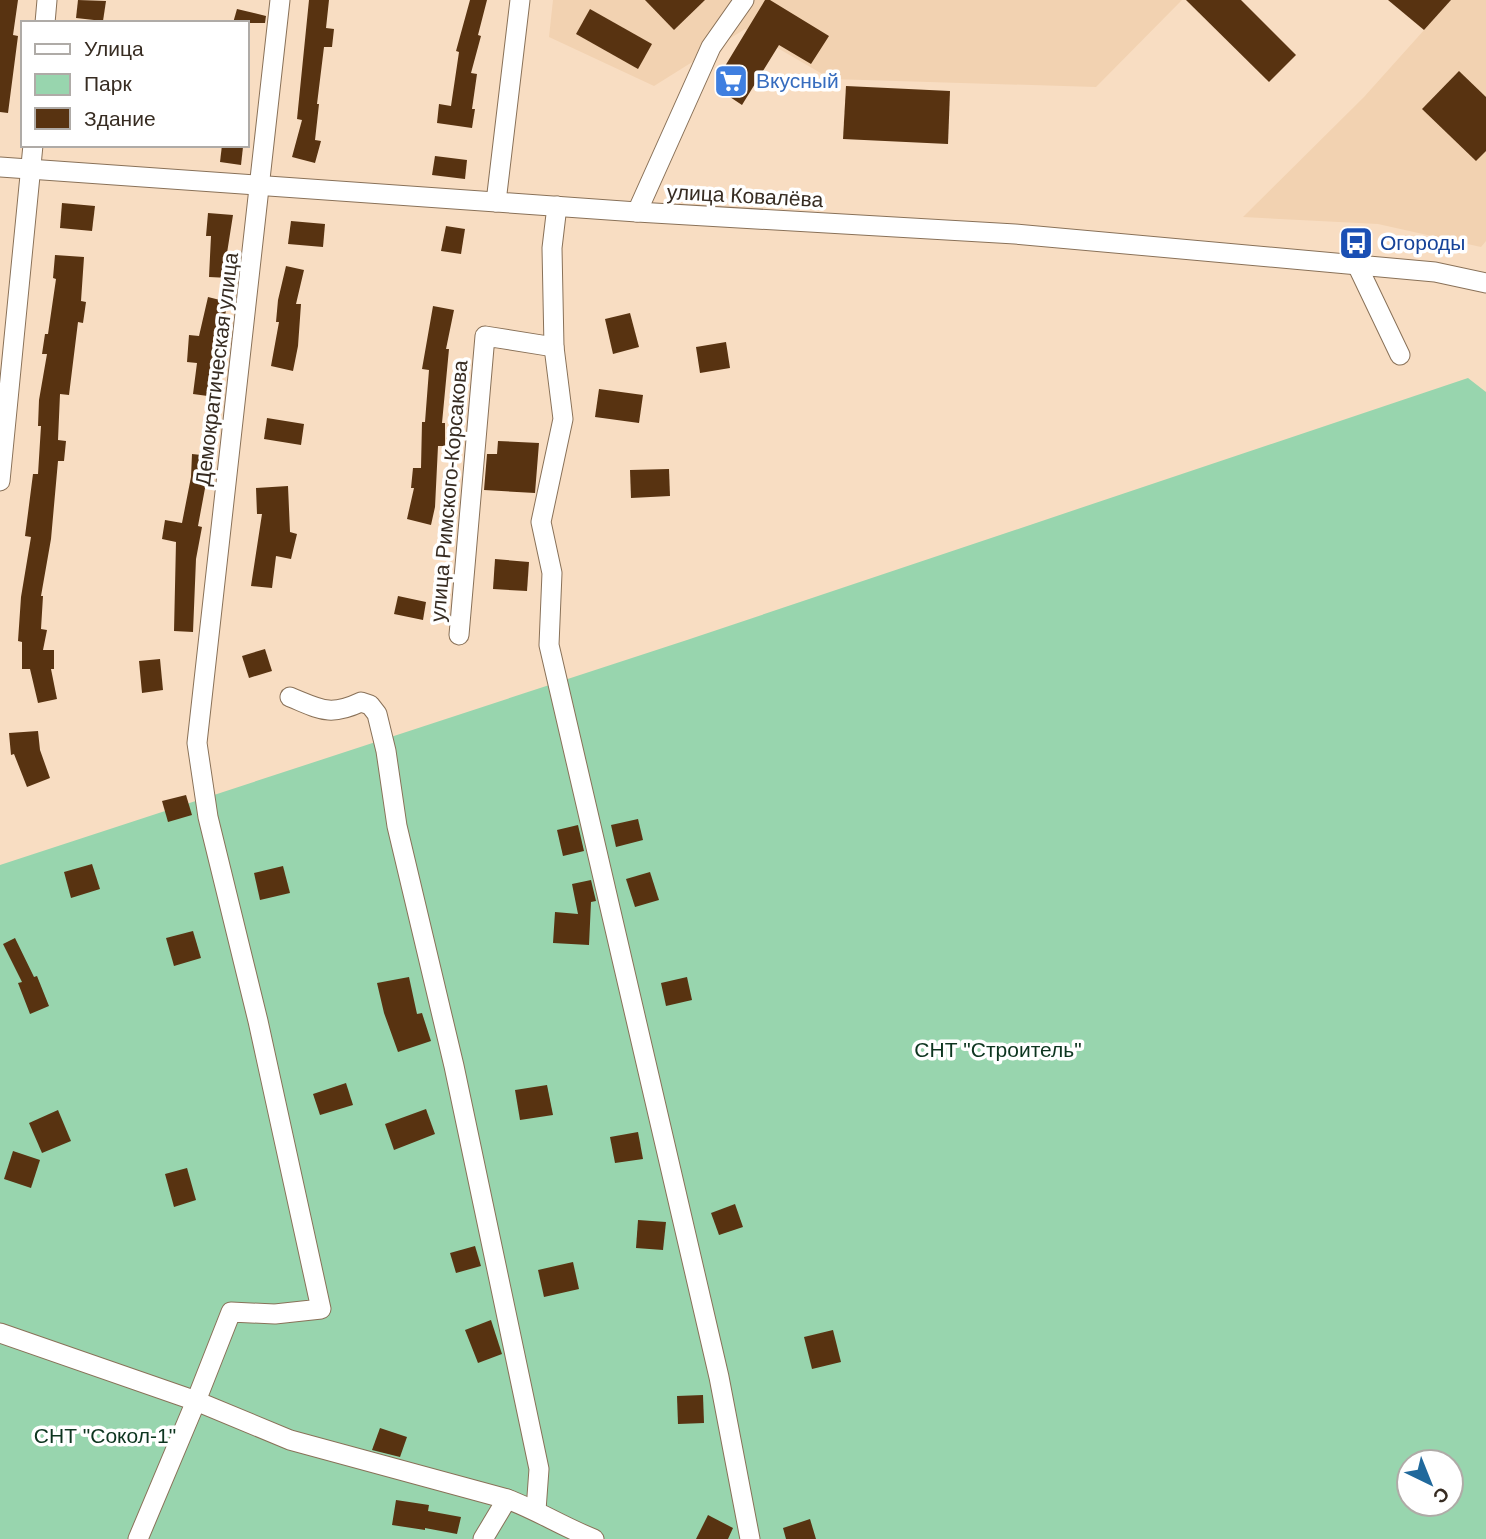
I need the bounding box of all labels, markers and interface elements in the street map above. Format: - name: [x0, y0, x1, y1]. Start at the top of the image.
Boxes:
- legend: [21, 21, 248, 147]
- text: Улица: [84, 37, 144, 60]
- supermarket icon: Вкусный: [712, 62, 750, 100]
- place label: Вкусный: [756, 69, 839, 92]
- text: Парк: [84, 72, 132, 95]
- text: Здание: [84, 107, 156, 130]
- street label: улица Ковалёва: [666, 180, 824, 211]
- bus stop icon: Огороды: [1337, 224, 1375, 262]
- place label: Огороды: [1380, 231, 1465, 254]
- street label: Демократическая улица: [191, 251, 242, 487]
- street label: улица Римского-Корсакова: [426, 359, 471, 623]
- park label: СНТ "Строитель": [914, 1038, 1082, 1061]
- park label: СНТ "Сокол-1": [34, 1424, 176, 1447]
- north arrow: [1395, 1448, 1465, 1518]
- text: С: [1429, 1483, 1453, 1508]

